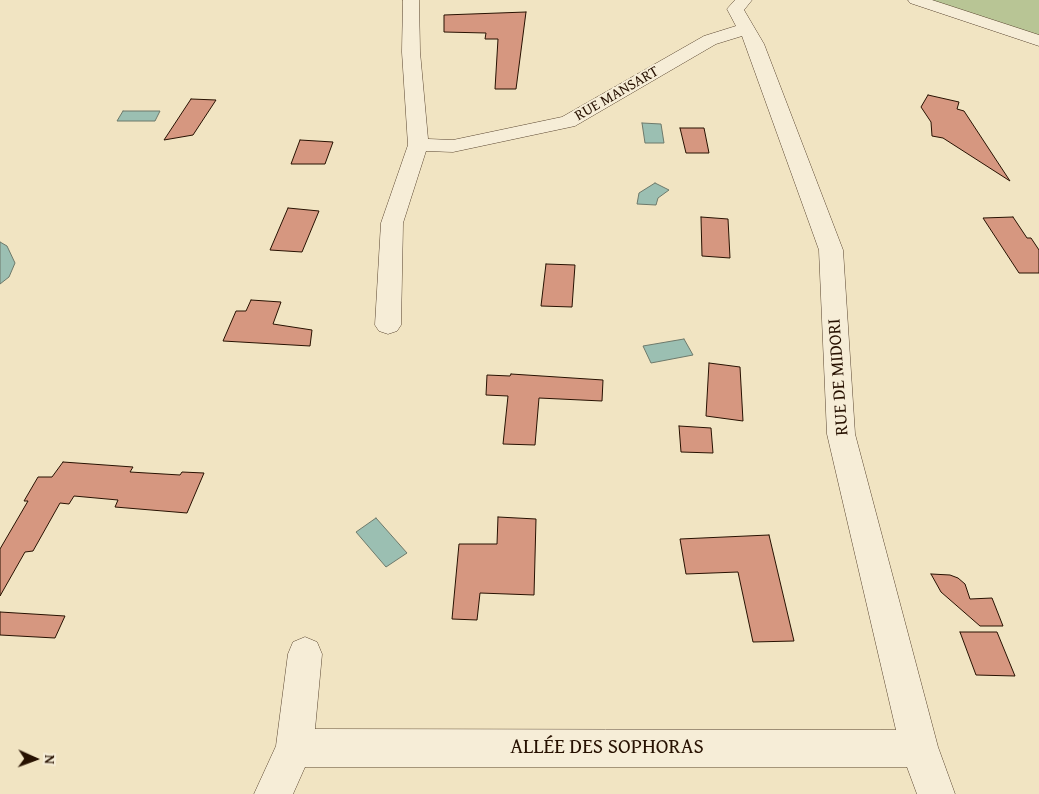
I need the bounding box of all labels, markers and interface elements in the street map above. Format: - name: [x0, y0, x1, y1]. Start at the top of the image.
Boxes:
- street label: RUE MANSART: [572, 63, 662, 125]
- street label: RUE DE MIDORI: [824, 318, 854, 436]
- north arrow: [10, 734, 60, 784]
- street label: ALLÉE DES SOPHORAS: [510, 735, 704, 761]
- text: N: [40, 754, 60, 765]

